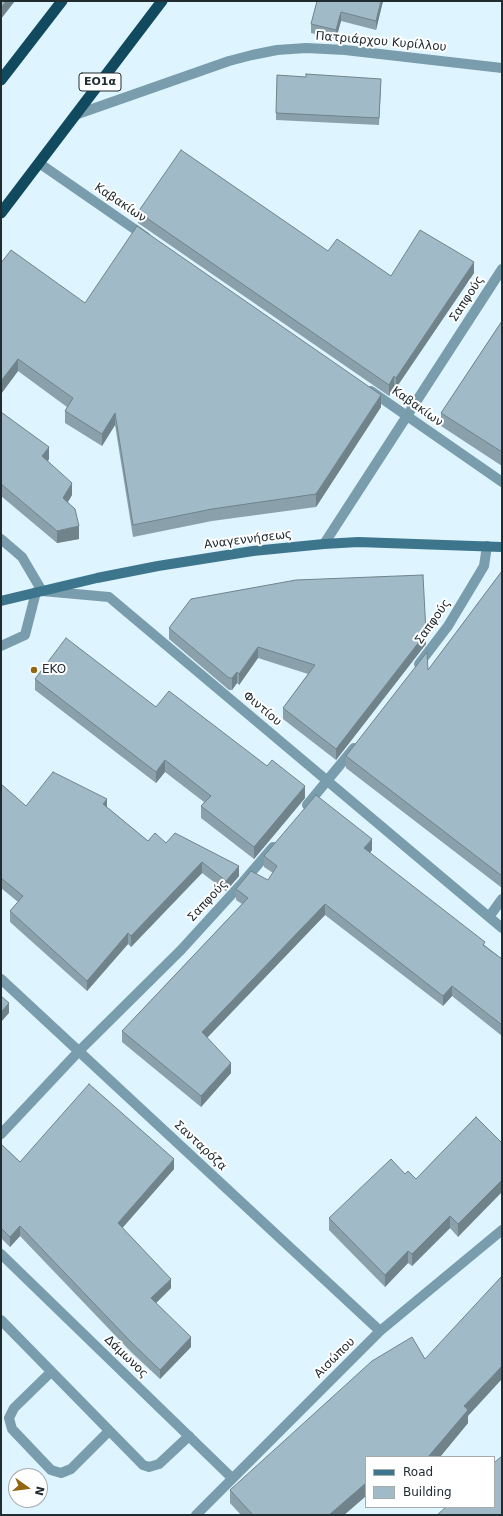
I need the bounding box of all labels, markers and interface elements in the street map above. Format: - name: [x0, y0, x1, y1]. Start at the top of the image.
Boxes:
- street label: Πατριάρχου Κυρίλλου: [315, 29, 447, 55]
- road number: ΕΟ1α: [79, 73, 121, 91]
- street label: Καβακίων: [91, 180, 149, 226]
- street label: Σαπφούς: [447, 273, 487, 325]
- street label: Καβακίων: [389, 384, 445, 430]
- street label: Αναγεννήσεως: [203, 527, 293, 553]
- street label: Σαπφούς: [412, 597, 454, 647]
- place label: EKO: [42, 663, 66, 677]
- marker: EKO: [29, 665, 39, 675]
- street label: Φιντίου: [240, 689, 284, 729]
- street label: Σαπφούς: [185, 877, 231, 925]
- street label: Σανταρόζα: [171, 1118, 229, 1174]
- street label: Δάμωνος: [101, 1333, 151, 1381]
- street label: Αισώπου: [312, 1335, 358, 1381]
- legend: [365, 1456, 495, 1508]
- text: Road: [403, 1465, 433, 1479]
- north arrow: [8, 1468, 48, 1508]
- text: N: [32, 1485, 47, 1497]
- text: Building: [403, 1485, 452, 1499]

